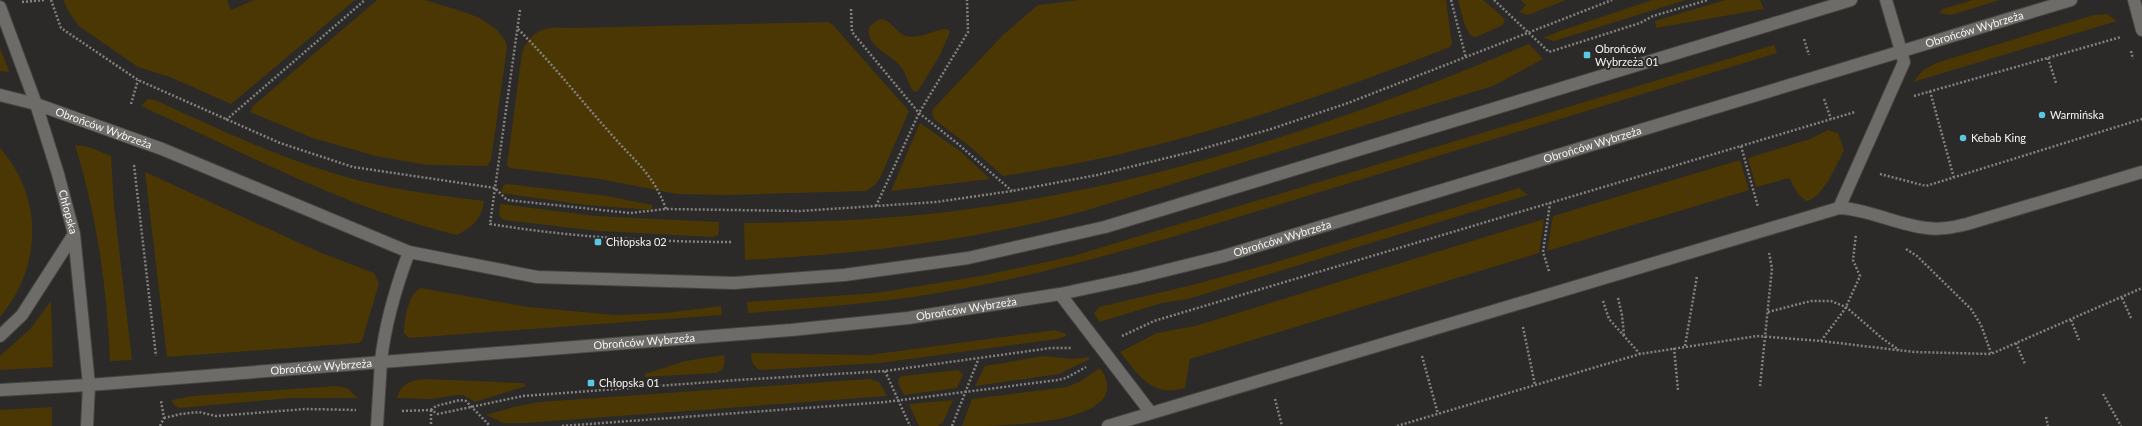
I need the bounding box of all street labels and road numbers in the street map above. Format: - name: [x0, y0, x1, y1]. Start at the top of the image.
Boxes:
- street label: Obrońców Wybrzeża: [1924, 8, 2025, 50]
- street label: Obrońców Wybrzeża: [54, 104, 154, 151]
- street label: Obrońców Wybrzeża: [1542, 123, 1643, 165]
- street label: Chłopska: [56, 188, 81, 235]
- street label: Obrońców Wybrzeża: [1232, 217, 1333, 259]
- street label: Obrońców Wybrzeża: [915, 294, 1018, 323]
- street label: Obrońców Wybrzeża: [593, 331, 695, 351]
- street label: Obrońców Wybrzeża: [270, 356, 372, 377]

